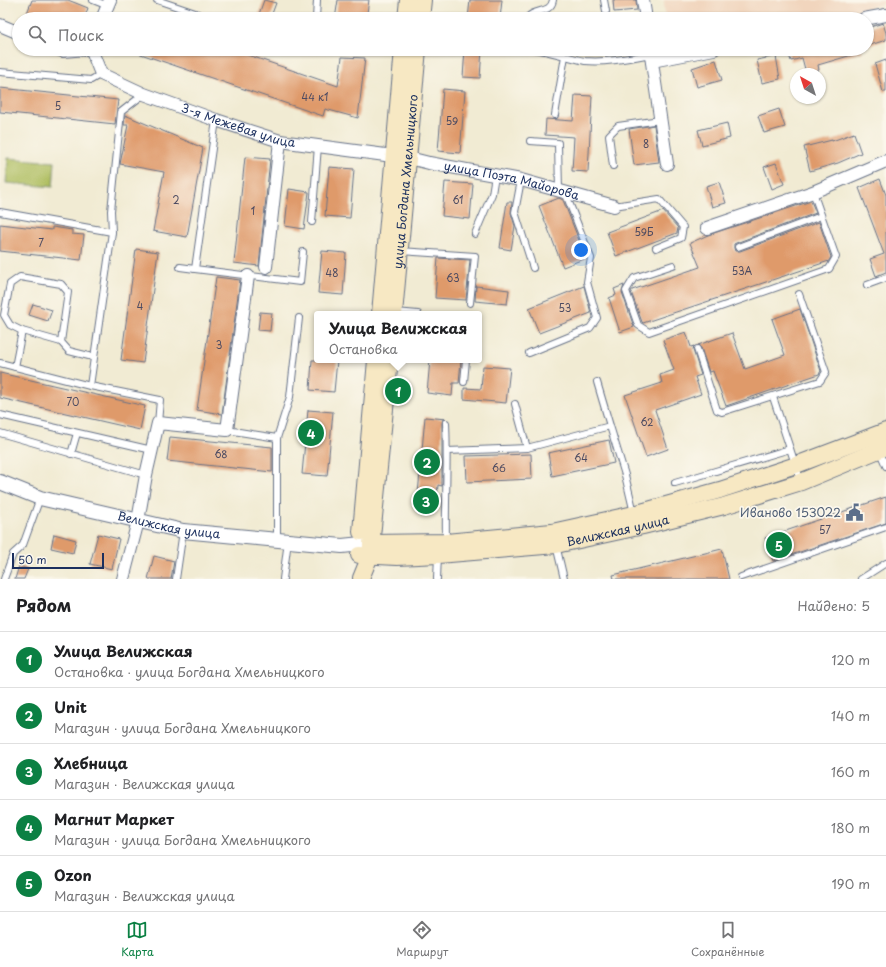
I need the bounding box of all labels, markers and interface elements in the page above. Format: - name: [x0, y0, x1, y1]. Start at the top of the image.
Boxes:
- search box: [12, 12, 874, 56]
- icon: search: [26, 23, 48, 45]
- text: Поиск: [58, 23, 104, 46]
- north arrow: [790, 68, 826, 104]
- house number: 44 к1: [302, 89, 328, 104]
- street label: улица Богдана Хмельницкого: [388, 93, 422, 269]
- house number: 5: [55, 98, 61, 113]
- street label: 3-я Межевая улица: [179, 98, 297, 151]
- house number: 59: [446, 113, 458, 128]
- house number: 8: [643, 136, 649, 151]
- street label: улица Поэта Майорова: [443, 156, 582, 204]
- house number: 2: [172, 192, 180, 207]
- house number: 61: [452, 192, 464, 207]
- house number: 1: [251, 203, 255, 218]
- house number: 59Б: [635, 224, 654, 239]
- house number: 7: [38, 235, 44, 250]
- your location: [571, 240, 591, 260]
- house number: 53А: [732, 263, 753, 278]
- house number: 48: [326, 265, 338, 280]
- house number: 63: [446, 270, 460, 285]
- house number: 4: [137, 298, 144, 313]
- house number: 53: [559, 300, 571, 315]
- popup: [314, 311, 482, 363]
- text: Улица Велижская: [329, 316, 467, 339]
- house number: 3: [216, 337, 222, 352]
- text: Остановка: [329, 339, 398, 358]
- pin: 1: [385, 376, 411, 406]
- house number: 70: [67, 394, 79, 409]
- house number: 62: [640, 414, 654, 429]
- pin: 4: [298, 418, 324, 448]
- house number: 68: [214, 446, 228, 461]
- pin: 2: [414, 447, 440, 477]
- house number: 64: [574, 450, 588, 465]
- house number: 66: [492, 460, 506, 475]
- pin: 3: [413, 486, 439, 516]
- place label: Иваново 153022: [740, 503, 841, 521]
- public building icon: Иваново 153022: [844, 503, 864, 523]
- street label: Велижская улица: [116, 506, 222, 543]
- street label: Велижская улица: [565, 510, 671, 550]
- house number: 57: [819, 522, 831, 537]
- pin: 5: [766, 530, 792, 560]
- scale bar: [12, 551, 104, 570]
- text: 50 m: [18, 551, 47, 568]
- text: Рядом: [16, 592, 71, 618]
- text: Найдено: 5: [798, 596, 870, 615]
- text: Улица Велижская: [54, 639, 193, 662]
- text: 1: [26, 650, 32, 669]
- text: 120 m: [831, 650, 870, 669]
- text: Остановка · улица Богдана Хмельницкого: [54, 662, 325, 681]
- text: Unit: [54, 695, 87, 718]
- text: 2: [24, 706, 34, 725]
- text: 140 m: [831, 706, 870, 725]
- text: Магазин · улица Богдана Хмельницкого: [54, 718, 311, 737]
- text: Хлебница: [54, 751, 128, 774]
- text: 3: [25, 762, 33, 781]
- text: 160 m: [831, 762, 870, 781]
- text: Магазин · Велижская улица: [54, 774, 235, 793]
- text: Магнит Маркет: [54, 807, 174, 830]
- text: 4: [25, 818, 33, 837]
- text: 180 m: [831, 818, 870, 837]
- text: Магазин · улица Богдана Хмельницкого: [54, 830, 311, 849]
- text: Ozon: [54, 863, 92, 886]
- text: 5: [25, 874, 33, 893]
- text: 190 m: [831, 874, 870, 893]
- text: Магазин · Велижская улица: [54, 886, 235, 905]
- tab: Карта: [121, 919, 154, 960]
- tab: Маршрут: [396, 919, 448, 960]
- tab: Сохранённые: [691, 919, 765, 960]

